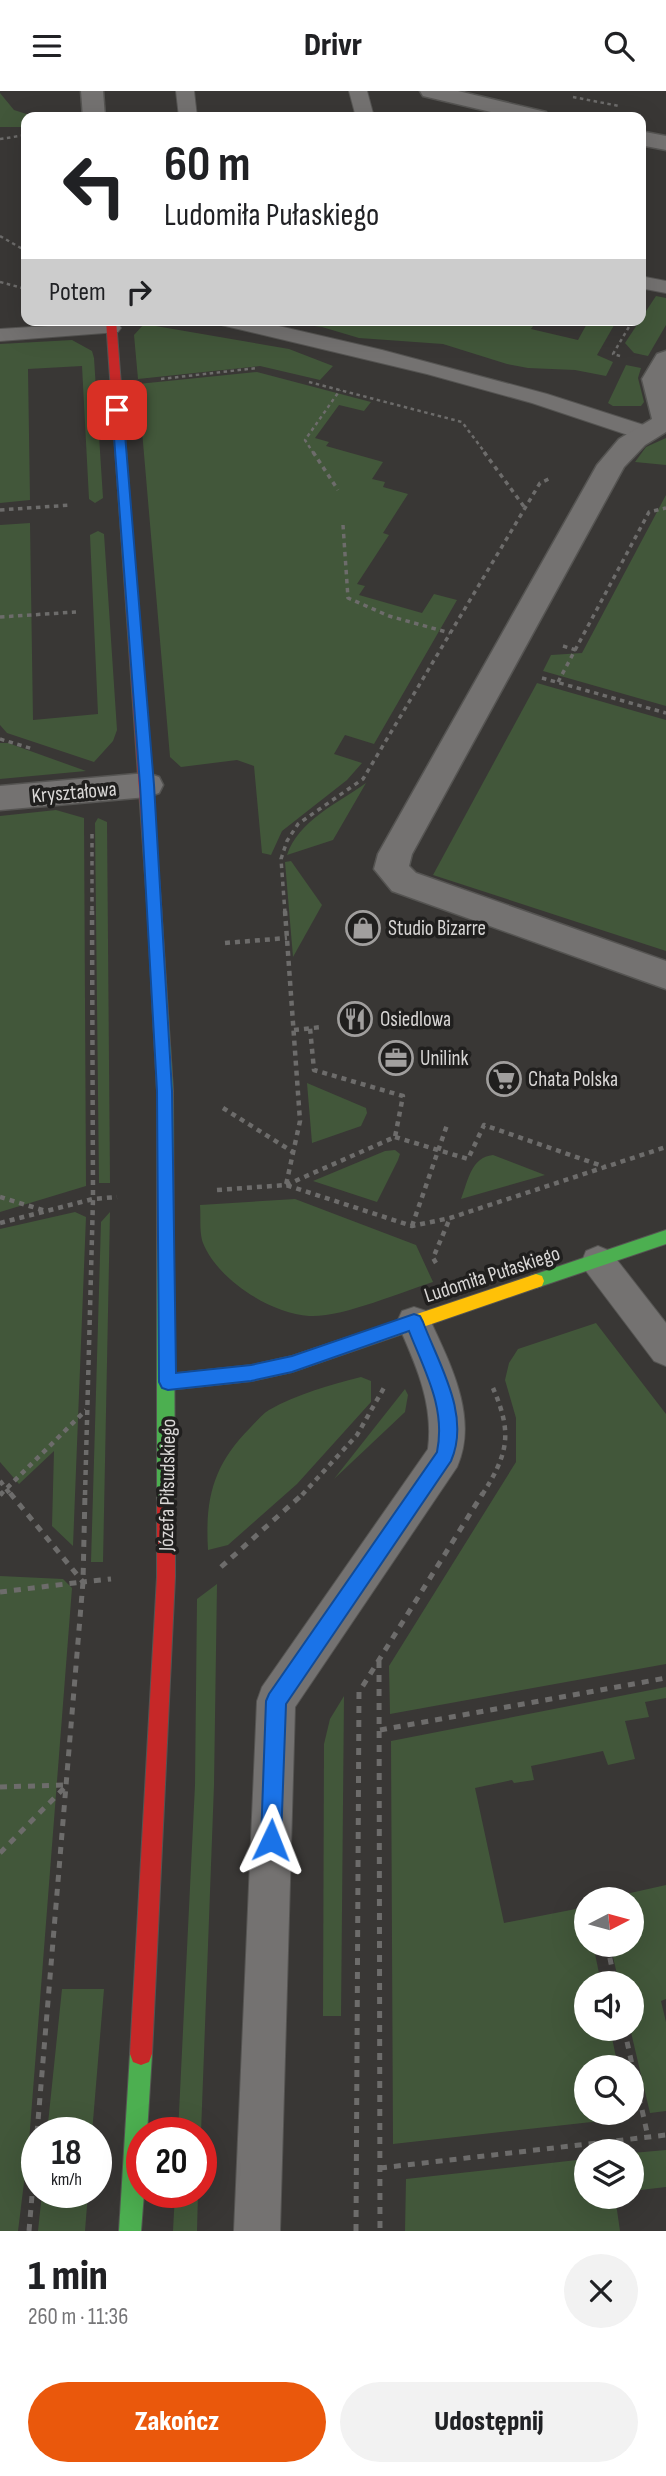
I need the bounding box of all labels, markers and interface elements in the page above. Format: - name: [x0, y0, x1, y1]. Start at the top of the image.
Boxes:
- text: Drivr: [304, 26, 362, 65]
- icon: menu: [28, 27, 66, 65]
- icon: search: [600, 27, 638, 65]
- text: 60 m: [164, 136, 251, 195]
- icon: left: [49, 140, 140, 231]
- text: Ludomiła Pułaskiego: [164, 196, 379, 235]
- icon: right: [120, 273, 158, 311]
- text: Potem: [49, 277, 106, 308]
- pin: [87, 380, 147, 440]
- icon: arrive: [98, 391, 136, 429]
- street label: Kryształowa: [31, 776, 117, 809]
- shop icon: Studio Bizarre: [344, 909, 382, 947]
- place label: Studio Bizarre: [388, 916, 486, 941]
- restaurant icon: Osiedlowa: [336, 1000, 374, 1038]
- place label: Osiedlowa: [380, 1007, 451, 1032]
- office icon: Unilink: [377, 1039, 415, 1077]
- place label: Unilink: [420, 1046, 469, 1071]
- supermarket icon: Chata Polska: [485, 1060, 523, 1098]
- place label: Chata Polska: [528, 1067, 618, 1092]
- street label: Ludomiła Pułaskiego: [421, 1241, 563, 1308]
- street label: Józefa Piłsudskiego: [154, 1419, 181, 1552]
- position arrow: [234, 1803, 308, 1877]
- north arrow: [574, 1887, 644, 1957]
- map controls: [574, 1887, 644, 2209]
- button: sound: [574, 1971, 644, 2041]
- button: search: [574, 2055, 644, 2125]
- speed limit sign: 20: [126, 2117, 217, 2208]
- text: 18: [51, 2132, 82, 2175]
- button: layers: [574, 2139, 644, 2209]
- text: km/h: [51, 2169, 82, 2190]
- text: 1 min: [28, 2251, 108, 2302]
- button: close: [564, 2254, 638, 2328]
- text: 260 m · 11:36: [28, 2303, 128, 2331]
- button: Zakończ: [28, 2382, 326, 2462]
- button: Udostępnij: [340, 2382, 638, 2462]

